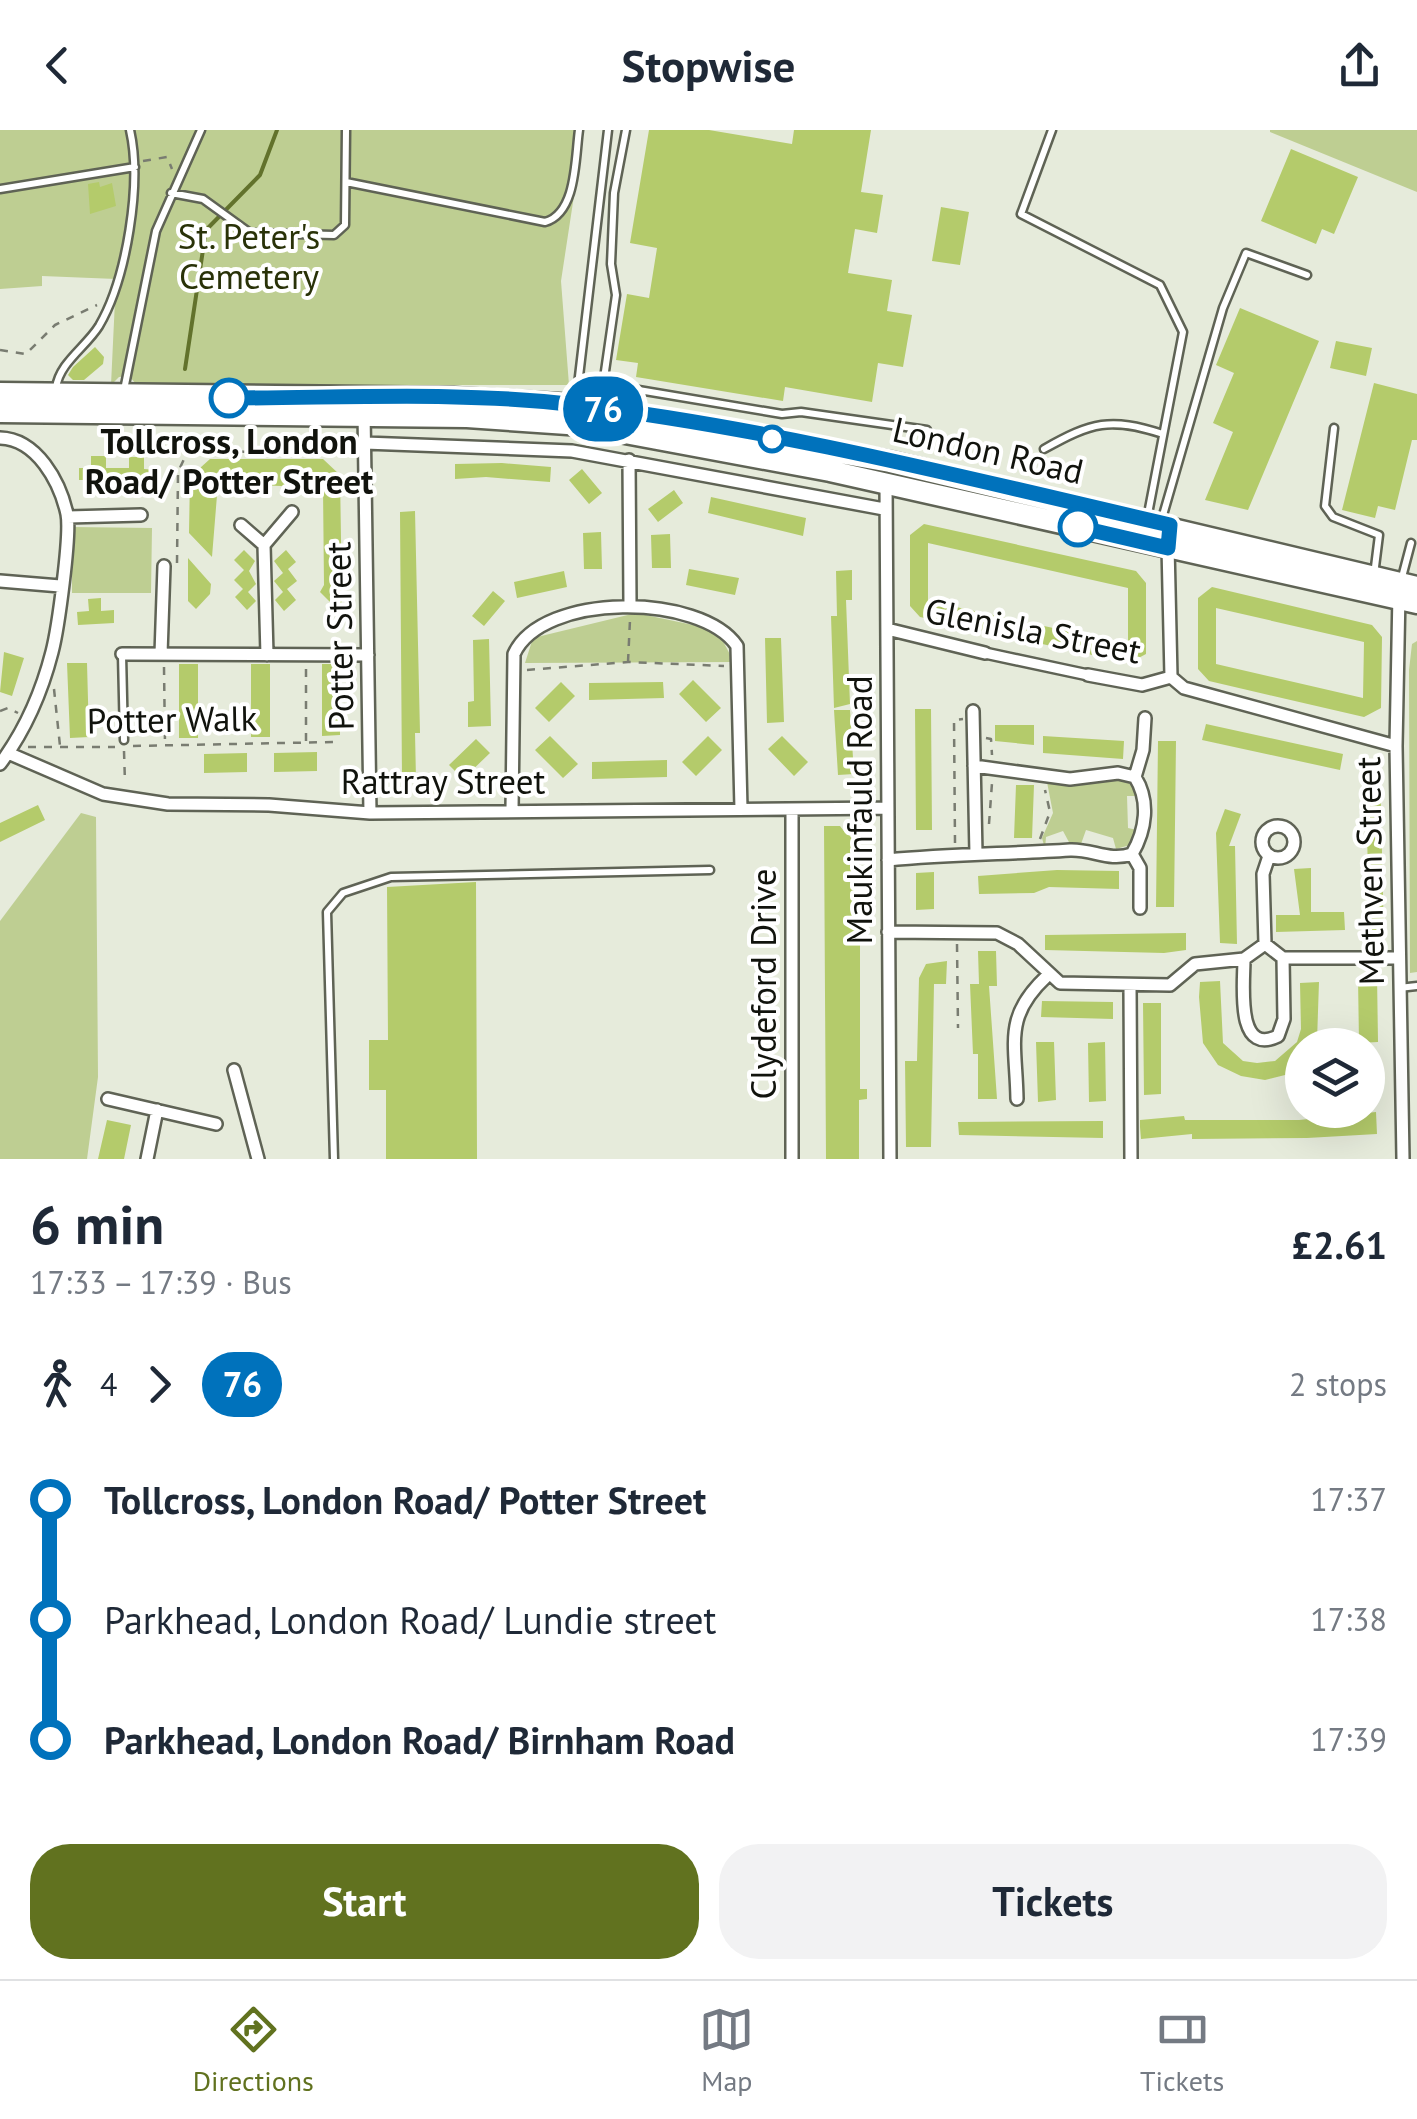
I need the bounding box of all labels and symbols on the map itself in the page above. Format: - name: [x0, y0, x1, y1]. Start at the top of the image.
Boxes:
- park label: St. Peter's Cemetery: [178, 213, 320, 299]
- line badge: 76: [558, 376, 648, 442]
- marker: Tollcross, London Road/ Potter Street: [210, 379, 248, 417]
- street label: London Road: [888, 406, 1088, 494]
- place label: Tollcross, London Road/ Potter Street: [85, 418, 374, 504]
- unlabelled marker: [759, 426, 785, 452]
- unlabelled marker: [1059, 508, 1097, 546]
- street label: Potter Street: [314, 541, 364, 731]
- street label: Glenisla Street: [921, 587, 1145, 674]
- street label: Maukinfauld Road: [836, 675, 882, 945]
- street label: Potter Walk: [86, 695, 258, 743]
- street label: Methven Street: [1344, 756, 1394, 986]
- street label: Rattray Street: [341, 758, 545, 804]
- street label: Clydeford Drive: [740, 868, 786, 1100]

